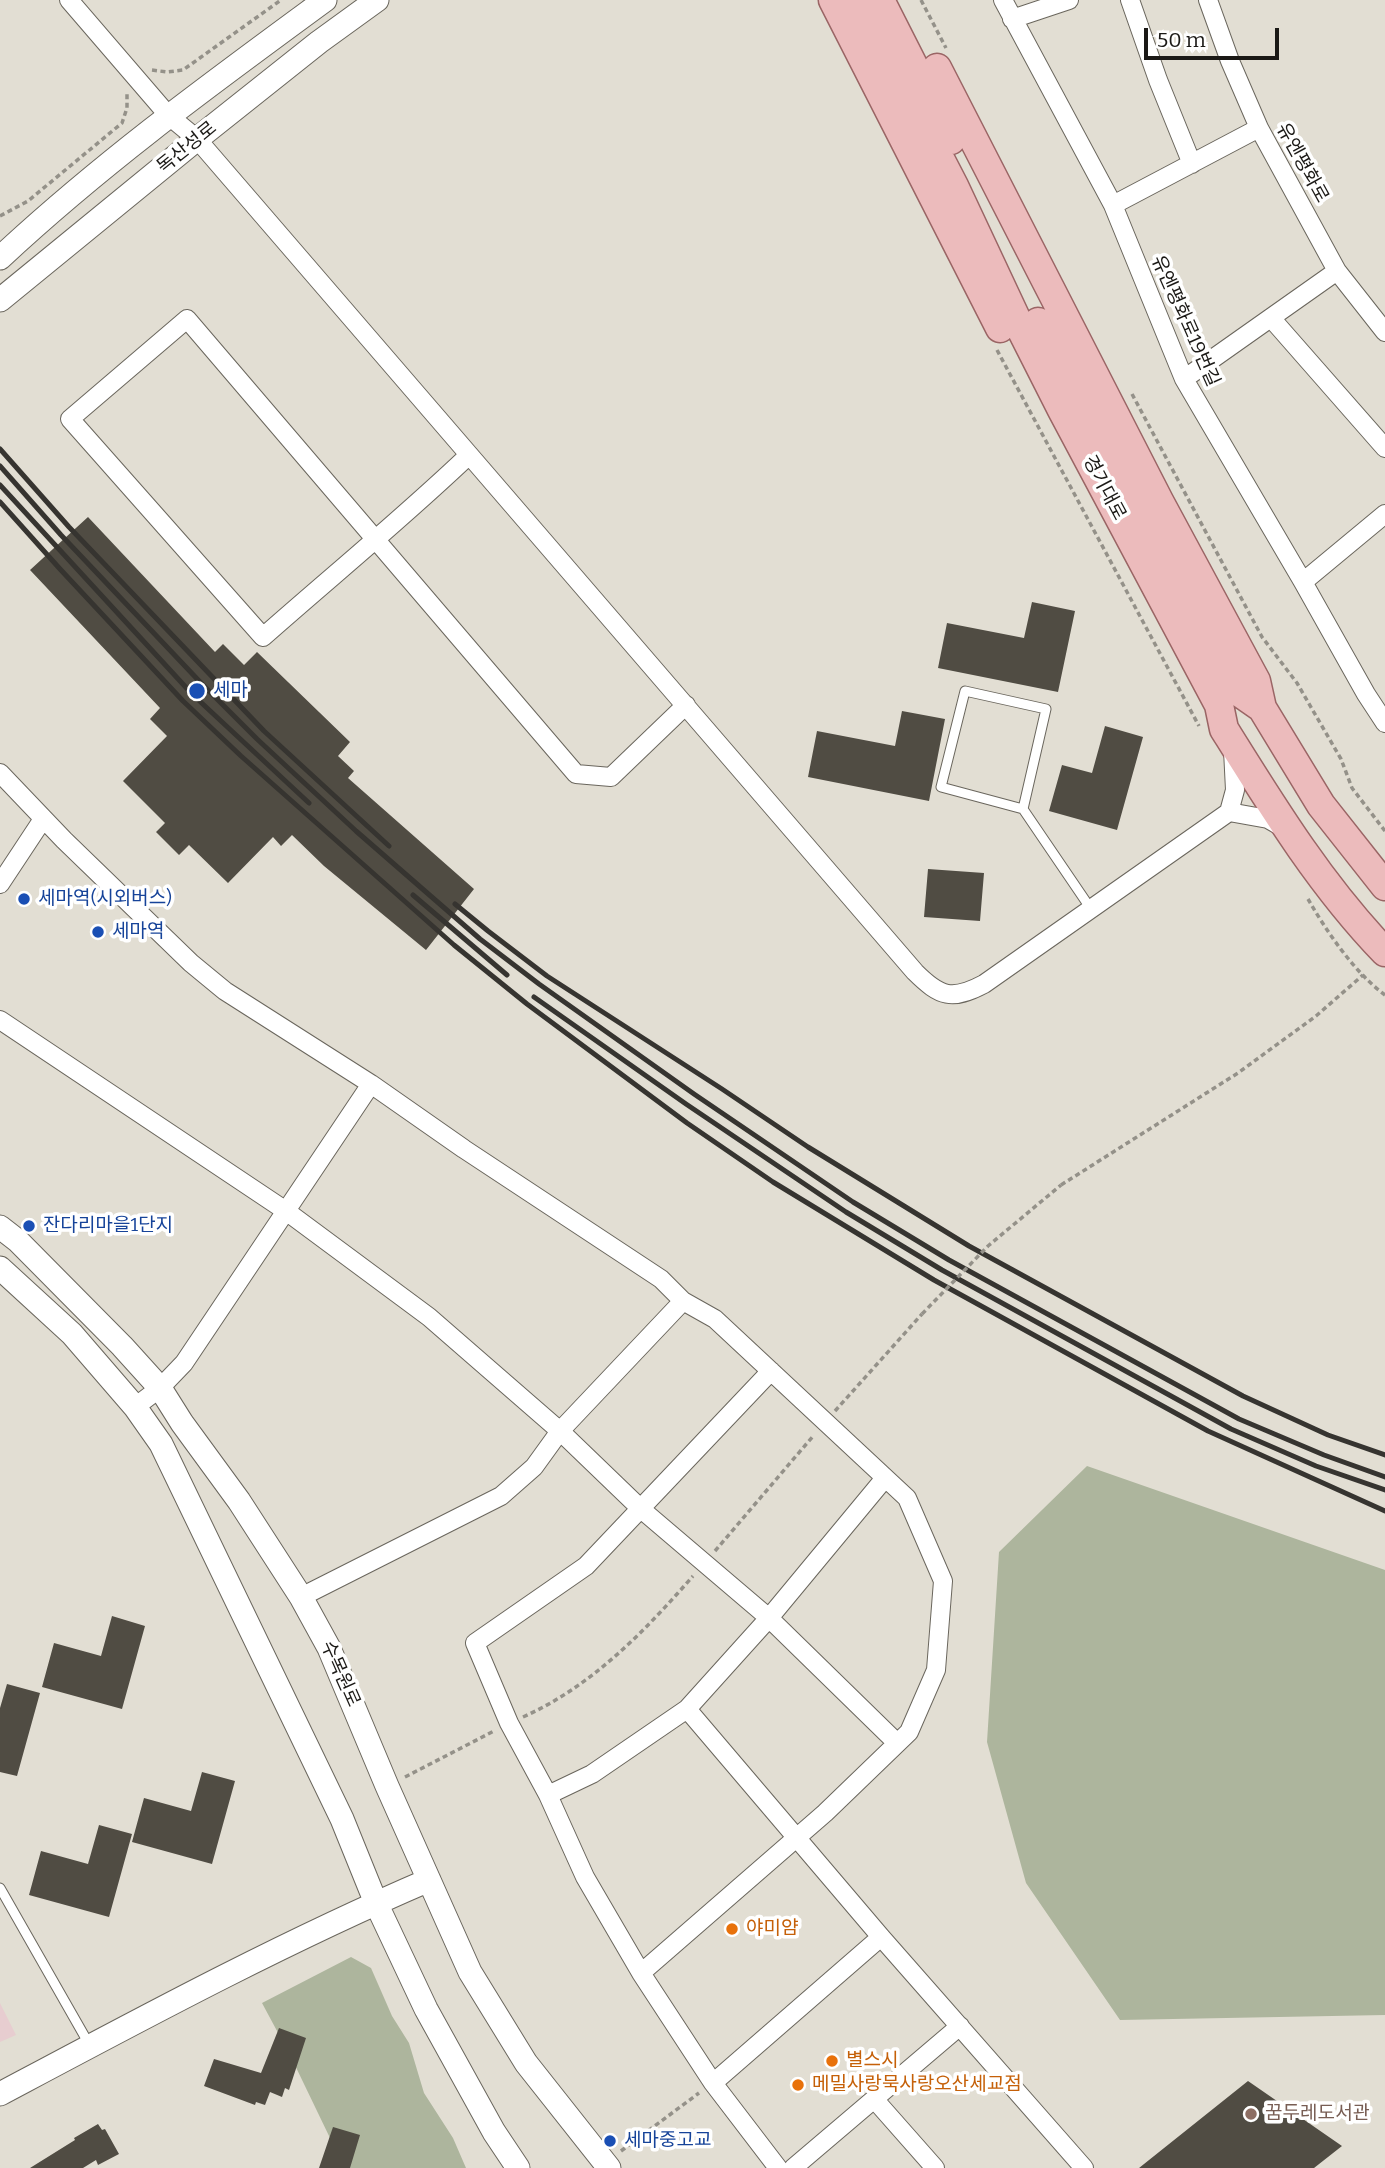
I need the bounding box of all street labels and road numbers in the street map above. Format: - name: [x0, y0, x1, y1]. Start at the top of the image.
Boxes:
- street label: 독산성로: [153, 117, 221, 179]
- street label: 유엔평화로: [1271, 119, 1333, 207]
- street label: 유엔평화로19번길: [1146, 252, 1224, 390]
- street label: 경기대로: [1078, 452, 1130, 524]
- street label: 수목원로: [315, 1637, 365, 1711]

